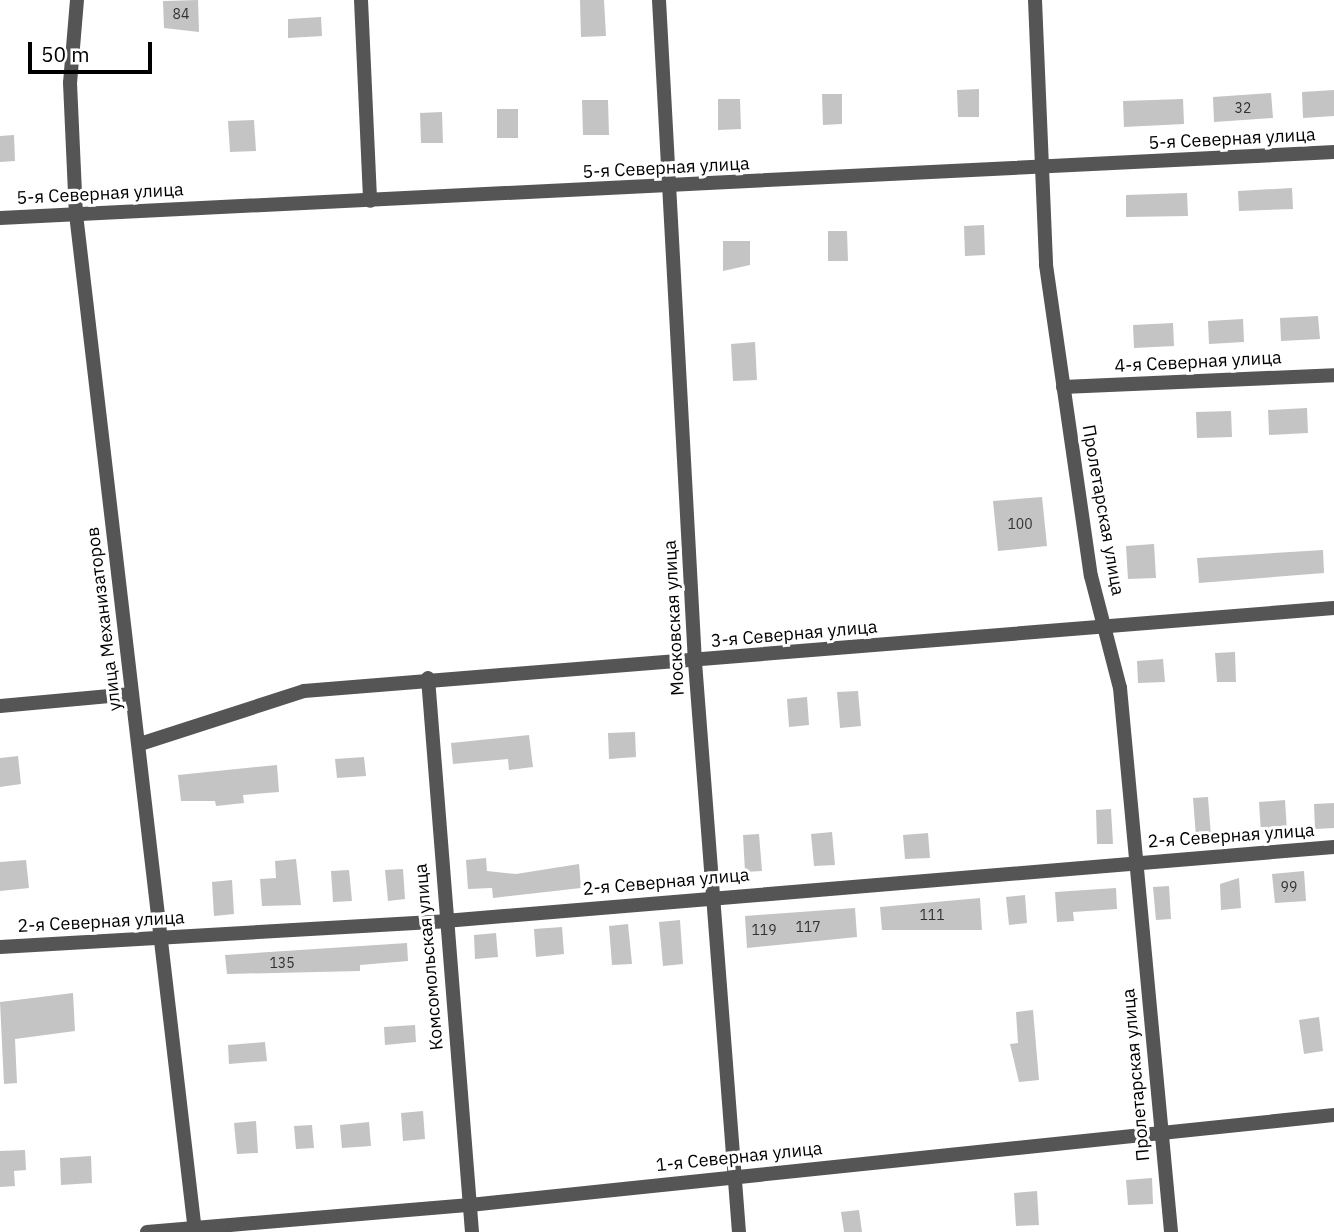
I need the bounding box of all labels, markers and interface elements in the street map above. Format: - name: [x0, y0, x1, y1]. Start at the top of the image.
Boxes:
- house number: 84: [173, 6, 189, 22]
- scale bar: [32, 28, 156, 72]
- text: 50 m: [41, 40, 90, 68]
- house number: 32: [1235, 100, 1251, 116]
- street label: 5-я Северная улица: [1148, 124, 1316, 154]
- street label: 5-я Северная улица: [582, 153, 750, 183]
- street label: 5-я Северная улица: [16, 179, 184, 209]
- street label: 4-я Северная улица: [1114, 347, 1282, 377]
- street label: Пролетарская улица: [1077, 423, 1129, 597]
- house number: 100: [1007, 516, 1033, 532]
- street label: улица Механизаторов: [82, 526, 126, 712]
- street label: Московская улица: [659, 540, 689, 696]
- street label: 3-я Северная улица: [710, 616, 878, 652]
- street label: 2-я Северная улица: [1147, 819, 1315, 853]
- street label: Комсомольская улица: [410, 863, 448, 1051]
- street label: 2-я Северная улица: [582, 864, 750, 900]
- house number: 99: [1281, 879, 1297, 895]
- street label: 2-я Северная улица: [17, 907, 185, 937]
- house number: 111: [919, 907, 945, 923]
- house number: 117: [795, 919, 821, 935]
- house number: 119: [751, 922, 777, 938]
- house number: 135: [269, 955, 295, 971]
- street label: Пролетарская улица: [1118, 988, 1154, 1162]
- street label: 1-я Северная улица: [655, 1138, 823, 1176]

